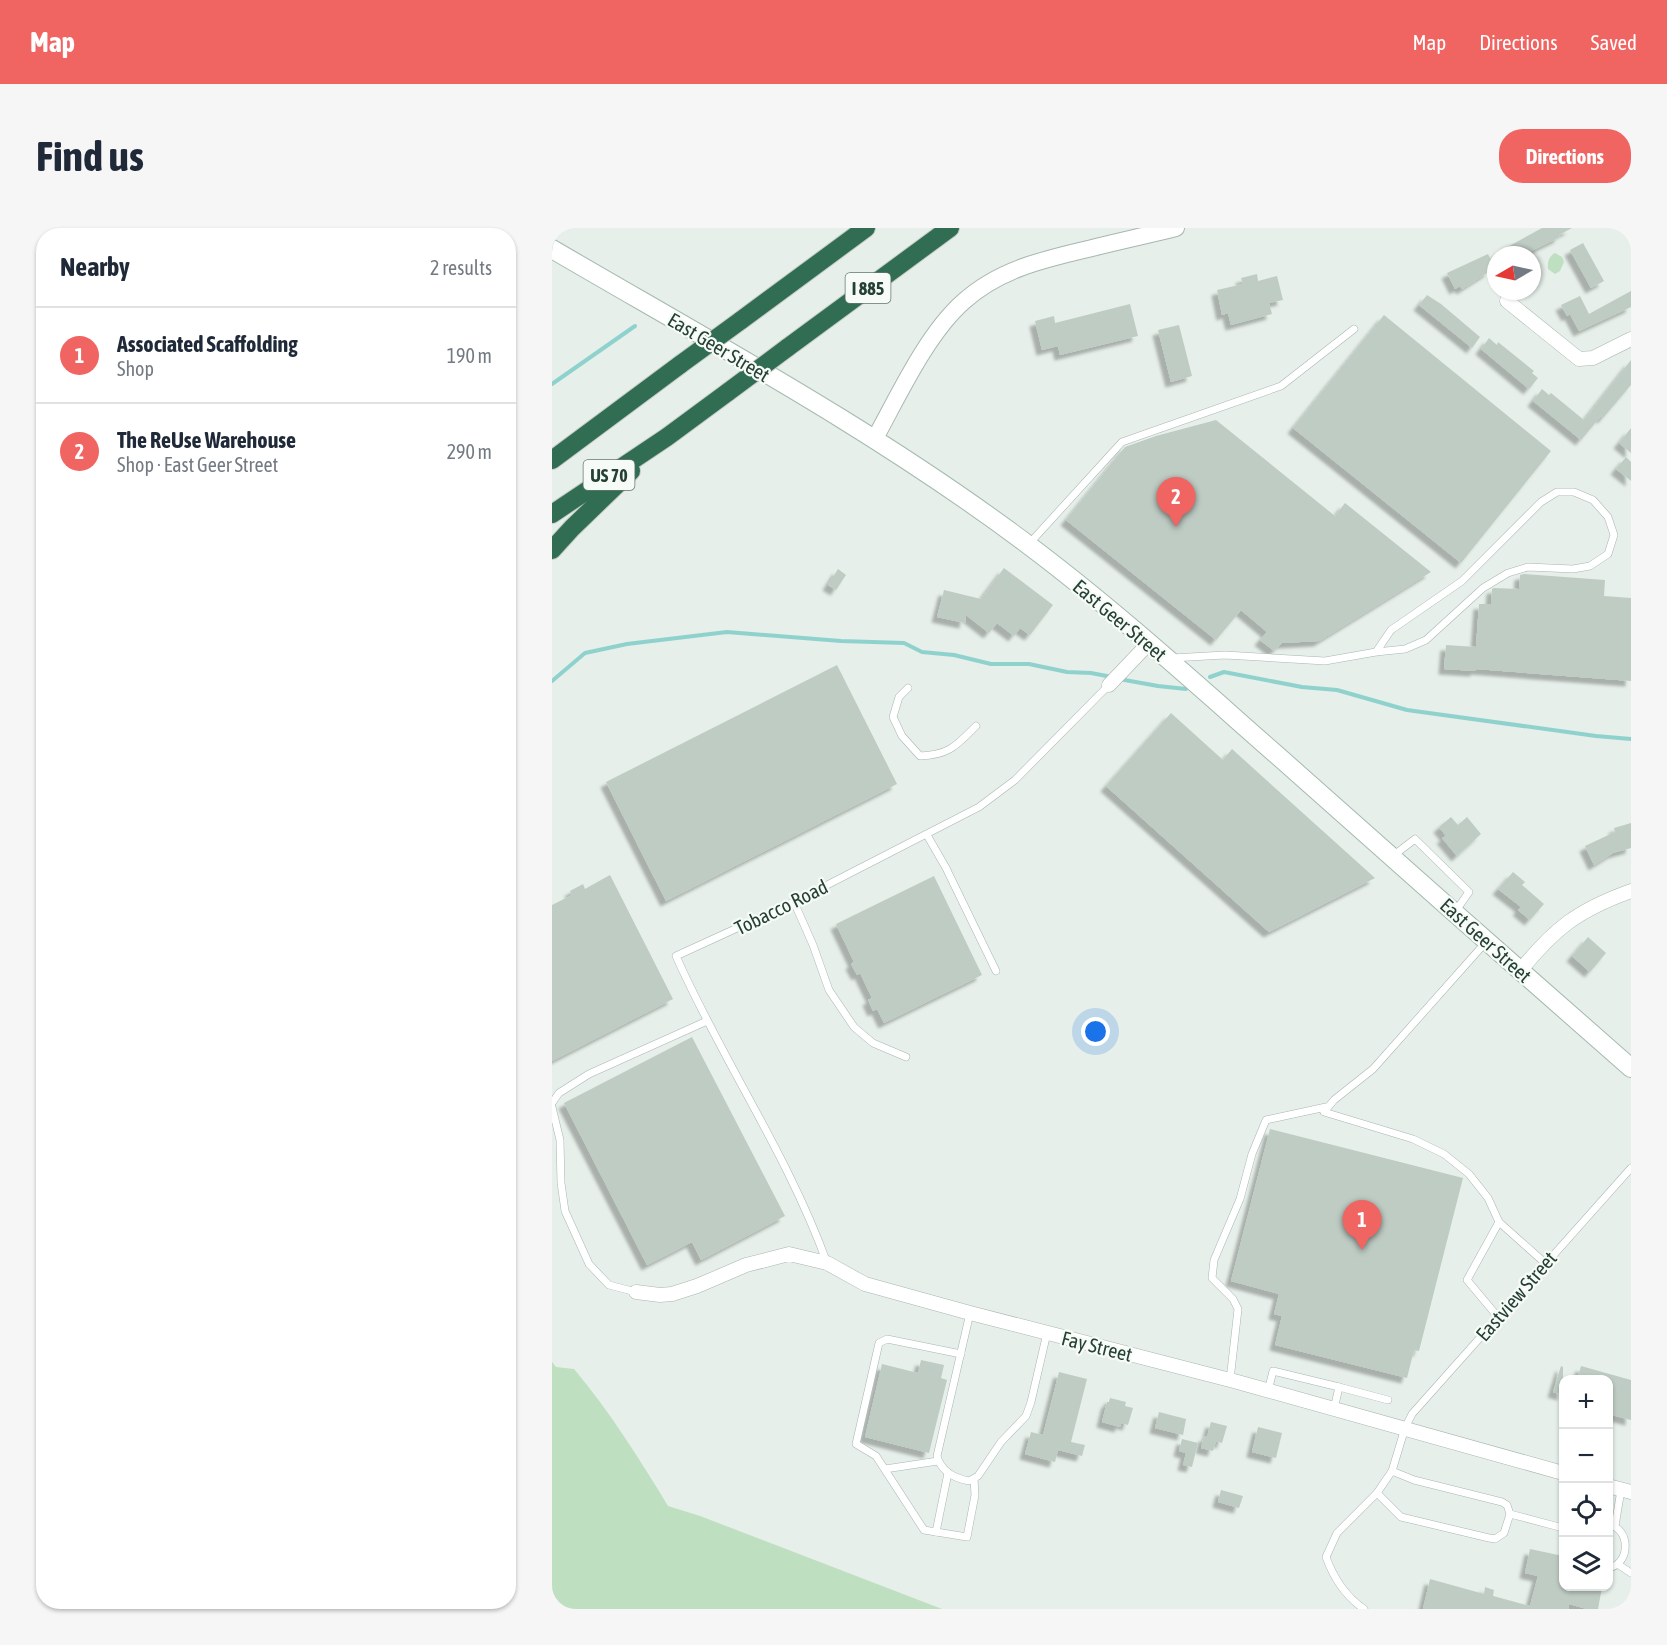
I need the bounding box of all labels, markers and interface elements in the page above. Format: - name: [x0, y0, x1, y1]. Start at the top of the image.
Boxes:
- text: Map: [30, 26, 75, 58]
- text: Map: [1412, 30, 1446, 54]
- text: Directions: [1479, 30, 1558, 54]
- text: Saved: [1591, 30, 1637, 54]
- button: Directions: [1499, 129, 1631, 183]
- text: Find us: [36, 132, 144, 180]
- north arrow: [1487, 246, 1541, 300]
- text: Nearby: [60, 252, 130, 282]
- text: 2 results: [430, 256, 492, 279]
- road number: I 885: [846, 273, 890, 303]
- street label: East Geer Street: [664, 308, 774, 386]
- text: Associated Scaffolding: [117, 331, 298, 357]
- text: 1: [75, 344, 84, 367]
- text: 190 m: [447, 344, 492, 367]
- text: Shop: [117, 357, 154, 380]
- text: The ReUse Warehouse: [117, 427, 296, 453]
- text: 2: [75, 440, 84, 463]
- text: 290 m: [447, 440, 492, 463]
- text: Shop · East Geer Street: [117, 453, 278, 476]
- road number: US 70: [584, 460, 634, 490]
- pin: 2: [1156, 478, 1196, 527]
- street label: East Geer Street: [1069, 574, 1171, 666]
- street label: Tobacco Road: [731, 875, 831, 939]
- street label: East Geer Street: [1436, 893, 1536, 987]
- your location: [1081, 1017, 1110, 1046]
- pin: 1: [1342, 1200, 1382, 1250]
- street label: Eastview Street: [1471, 1246, 1561, 1345]
- street label: Fay Street: [1059, 1326, 1135, 1366]
- map controls: [1559, 1375, 1613, 1591]
- button: +: [1559, 1375, 1613, 1429]
- button: −: [1559, 1429, 1613, 1483]
- button: locate: [1559, 1483, 1613, 1537]
- button: layers: [1559, 1537, 1613, 1591]

